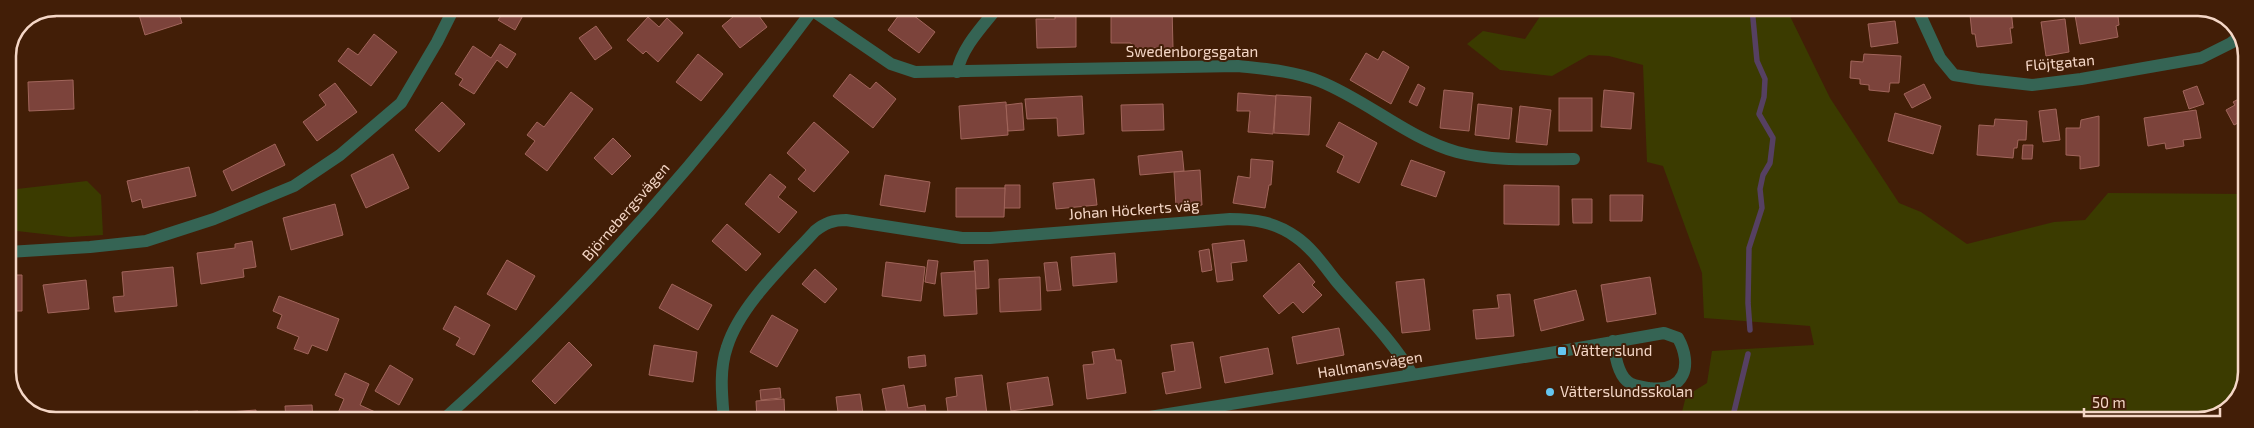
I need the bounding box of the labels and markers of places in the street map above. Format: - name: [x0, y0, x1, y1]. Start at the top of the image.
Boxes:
- place label: Vätterslund: [1572, 341, 1652, 359]
- marker: Vätterslund: [1556, 345, 1568, 357]
- place label: Vätterslundsskolan: [1560, 382, 1693, 400]
- marker: Vätterslundsskolan: [1544, 386, 1556, 398]

